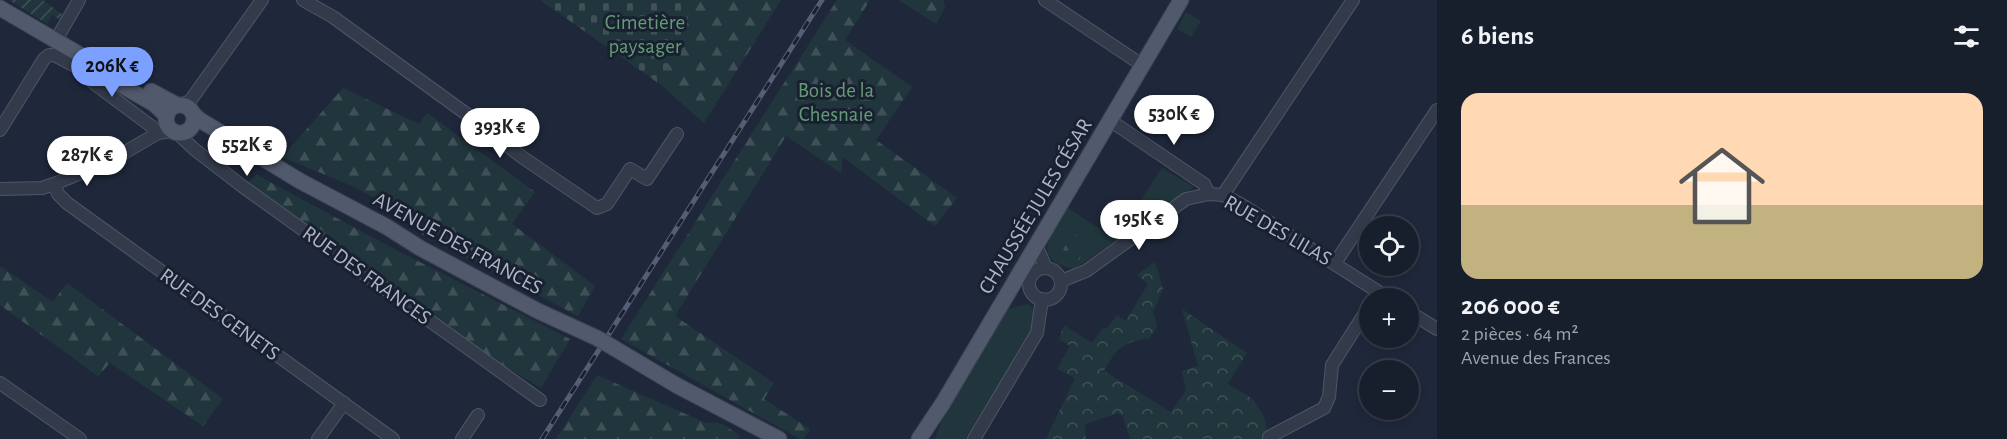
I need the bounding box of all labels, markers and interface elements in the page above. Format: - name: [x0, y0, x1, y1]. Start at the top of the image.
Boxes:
- park label: Cimetière paysager: [605, 12, 685, 57]
- icon: filters: [1950, 20, 1983, 53]
- text: 6 biens: [1461, 23, 1534, 49]
- pin: 206K €: [63, 47, 161, 98]
- text: 206K €: [85, 56, 139, 76]
- park label: Bois de la Chesnaie: [798, 80, 875, 125]
- pin: 530K €: [1125, 95, 1223, 146]
- text: 530K €: [1148, 104, 1200, 124]
- pin: 393K €: [451, 108, 549, 159]
- street label: CHAUSSÉE JULES CÉSAR: [973, 114, 1096, 298]
- text: 393K €: [475, 117, 525, 137]
- pin: 552K €: [198, 126, 296, 177]
- icon: home: [1668, 132, 1776, 240]
- text: 552K €: [222, 135, 272, 155]
- pin: 287K €: [38, 136, 136, 187]
- text: 287K €: [61, 145, 113, 165]
- street label: AVENUE DES FRANCES: [370, 188, 546, 299]
- street label: RUE DES LILAS: [1220, 191, 1335, 270]
- pin: 195K €: [1090, 200, 1188, 251]
- text: 195K €: [1114, 209, 1164, 229]
- map controls: [1359, 216, 1419, 420]
- button: locate: [1359, 216, 1419, 276]
- street label: RUE DES FRANCES: [299, 222, 435, 329]
- street label: RUE DES GENETS: [156, 264, 283, 365]
- button: +: [1359, 288, 1419, 348]
- text: 206 000 €: [1461, 293, 1560, 319]
- text: 2 pièces · 64 m²: [1461, 324, 1578, 344]
- text: Avenue des Frances: [1461, 348, 1611, 368]
- button: −: [1359, 360, 1419, 420]

